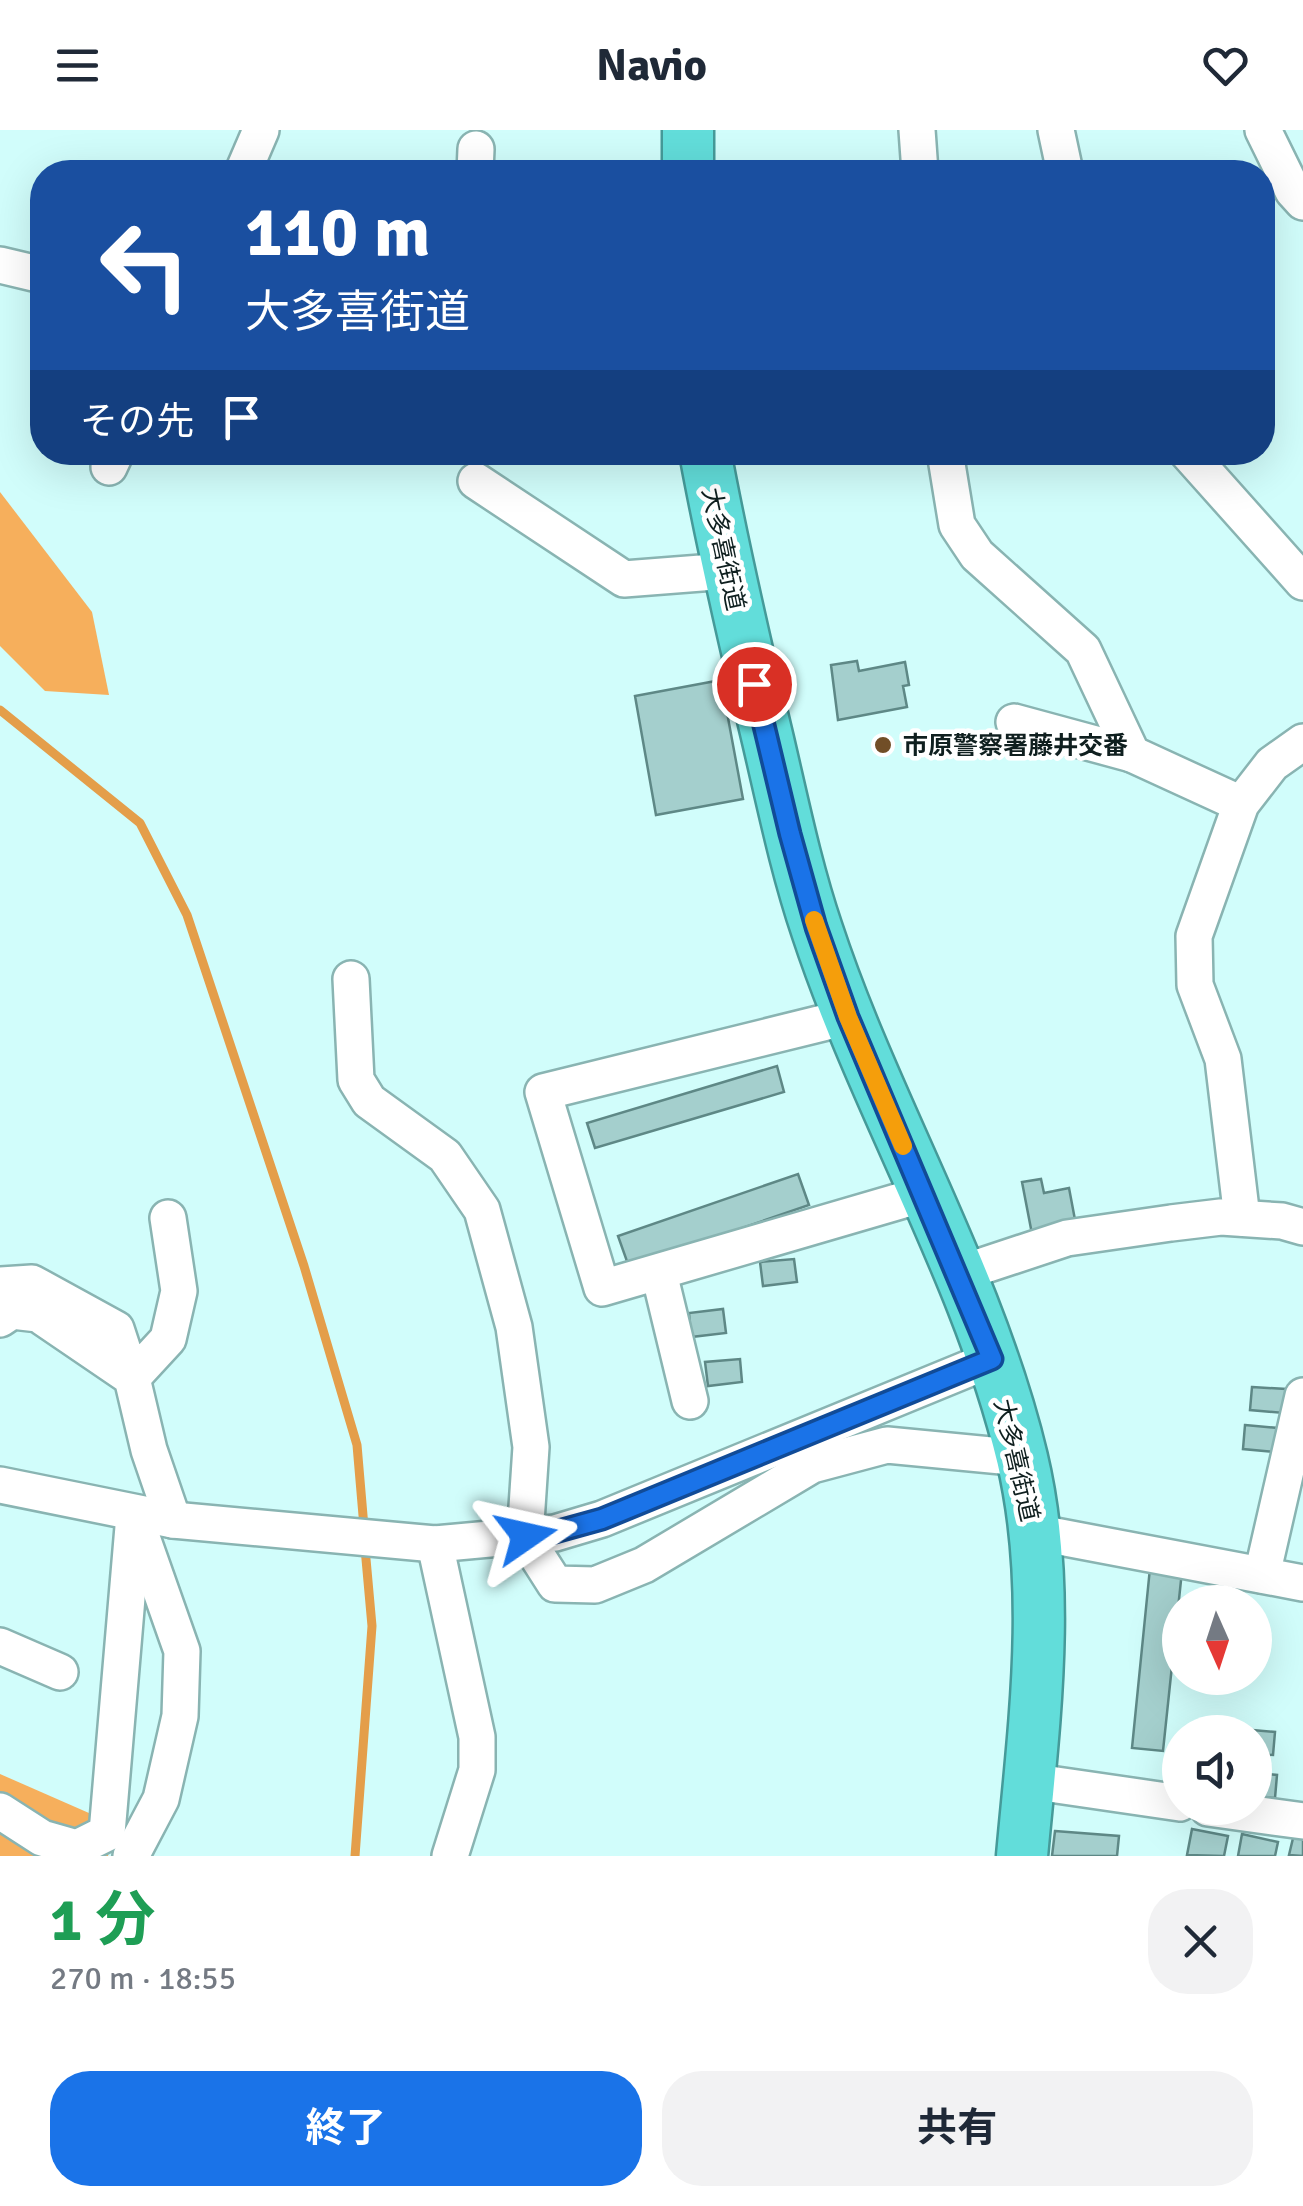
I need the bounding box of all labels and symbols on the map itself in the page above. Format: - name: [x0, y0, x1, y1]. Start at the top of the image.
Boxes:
- street label: 大多喜街道: [695, 485, 752, 613]
- pin: [712, 642, 797, 727]
- place label: 市原警察署藤井交番: [903, 730, 1128, 761]
- marker: 市原警察署藤井交番: [872, 734, 894, 756]
- street label: 大多喜街道: [987, 1396, 1046, 1525]
- position arrow: [474, 1484, 578, 1588]
- north arrow: [1162, 1585, 1272, 1695]

